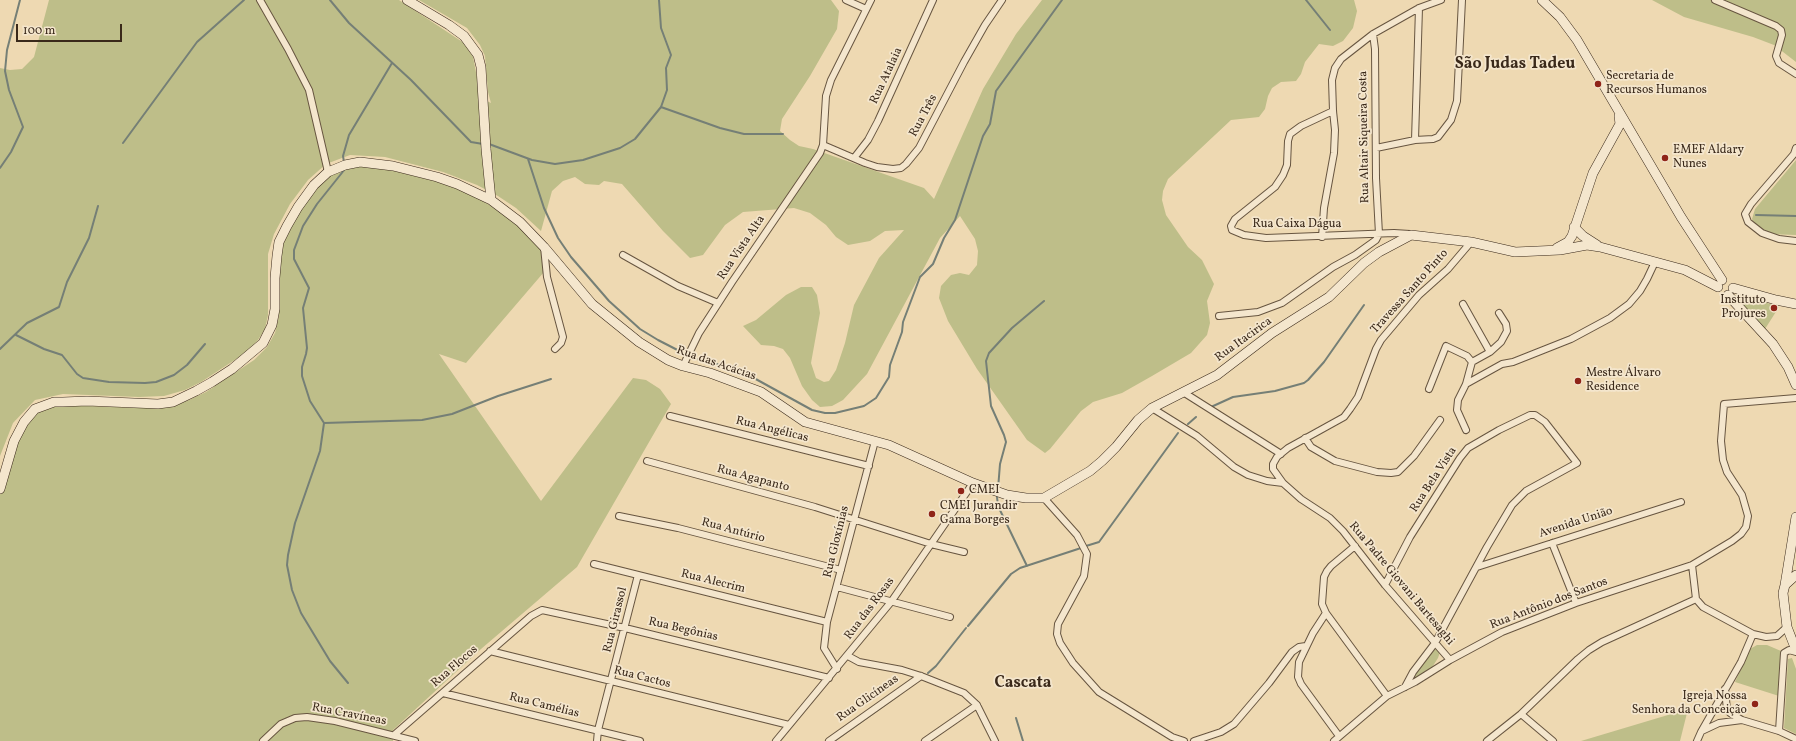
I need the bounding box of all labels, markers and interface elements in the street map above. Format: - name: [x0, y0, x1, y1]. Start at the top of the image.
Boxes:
- scale bar: [18, 16, 124, 42]
- text: 100 m: [23, 23, 55, 39]
- street label: Rua Atalaia: [868, 45, 906, 107]
- district label: São Judas Tadeu: [1455, 55, 1575, 75]
- place label: Secretaria de Recursos Humanos: [1606, 70, 1707, 98]
- street label: Rua Altair Siqueira Costa: [1357, 71, 1373, 203]
- marker: Secretaria de Recursos Humanos: [1593, 79, 1603, 89]
- street label: Rua Três: [907, 92, 941, 140]
- place label: EMEF Aldary Nunes: [1673, 144, 1744, 172]
- marker: EMEF Aldary Nunes: [1660, 153, 1670, 163]
- street label: Rua Vista Alta: [715, 213, 769, 283]
- street label: Rua Caixa Dágua: [1252, 218, 1342, 232]
- street label: Travessa Santo Pinto: [1368, 247, 1452, 337]
- place label: Instituto Projures: [1720, 294, 1766, 322]
- marker: Instituto Projures: [1769, 303, 1779, 313]
- street label: Rua Itacirica: [1213, 315, 1275, 365]
- street label: Rua das Acácias: [674, 344, 758, 384]
- place label: Mestre Álvaro Residence: [1586, 367, 1661, 395]
- marker: Mestre Álvaro Residence: [1573, 376, 1583, 386]
- street label: Rua Angélicas: [734, 414, 810, 446]
- street label: Rua Bela Vista: [1408, 445, 1460, 515]
- street label: Rua Agapanto: [715, 462, 791, 496]
- place label: CMEI: [969, 484, 999, 498]
- marker: CMEI: [956, 486, 966, 496]
- place label: CMEI Jurandir Gama Borges: [940, 500, 1017, 528]
- street label: Avenida União: [1537, 504, 1615, 542]
- street label: Rua Gloxínias: [821, 505, 853, 579]
- marker: CMEI Jurandir Gama Borges: [927, 509, 937, 519]
- street label: Rua Antúrio: [700, 516, 766, 546]
- street label: Rua Padre Giovani Bartesaghi: [1345, 519, 1457, 649]
- street label: Rua Alecrim: [679, 567, 747, 597]
- street label: Rua das Rosas: [842, 575, 898, 643]
- street label: Rua Antônio dos Santos: [1488, 575, 1610, 633]
- street label: Rua Girassol: [601, 586, 631, 654]
- street label: Rua Begônias: [647, 615, 719, 645]
- street label: Rua Flocos: [429, 643, 481, 691]
- street label: Rua Cactos: [612, 664, 672, 692]
- street label: Rua Glicíneas: [834, 672, 902, 726]
- district label: Cascata: [994, 674, 1052, 694]
- street label: Rua Camélias: [507, 690, 581, 722]
- place label: Igreja Nossa Senhora da Conceição: [1632, 690, 1747, 718]
- marker: Igreja Nossa Senhora da Conceição: [1750, 699, 1760, 709]
- street label: Rua Cravíneas: [310, 701, 388, 729]

